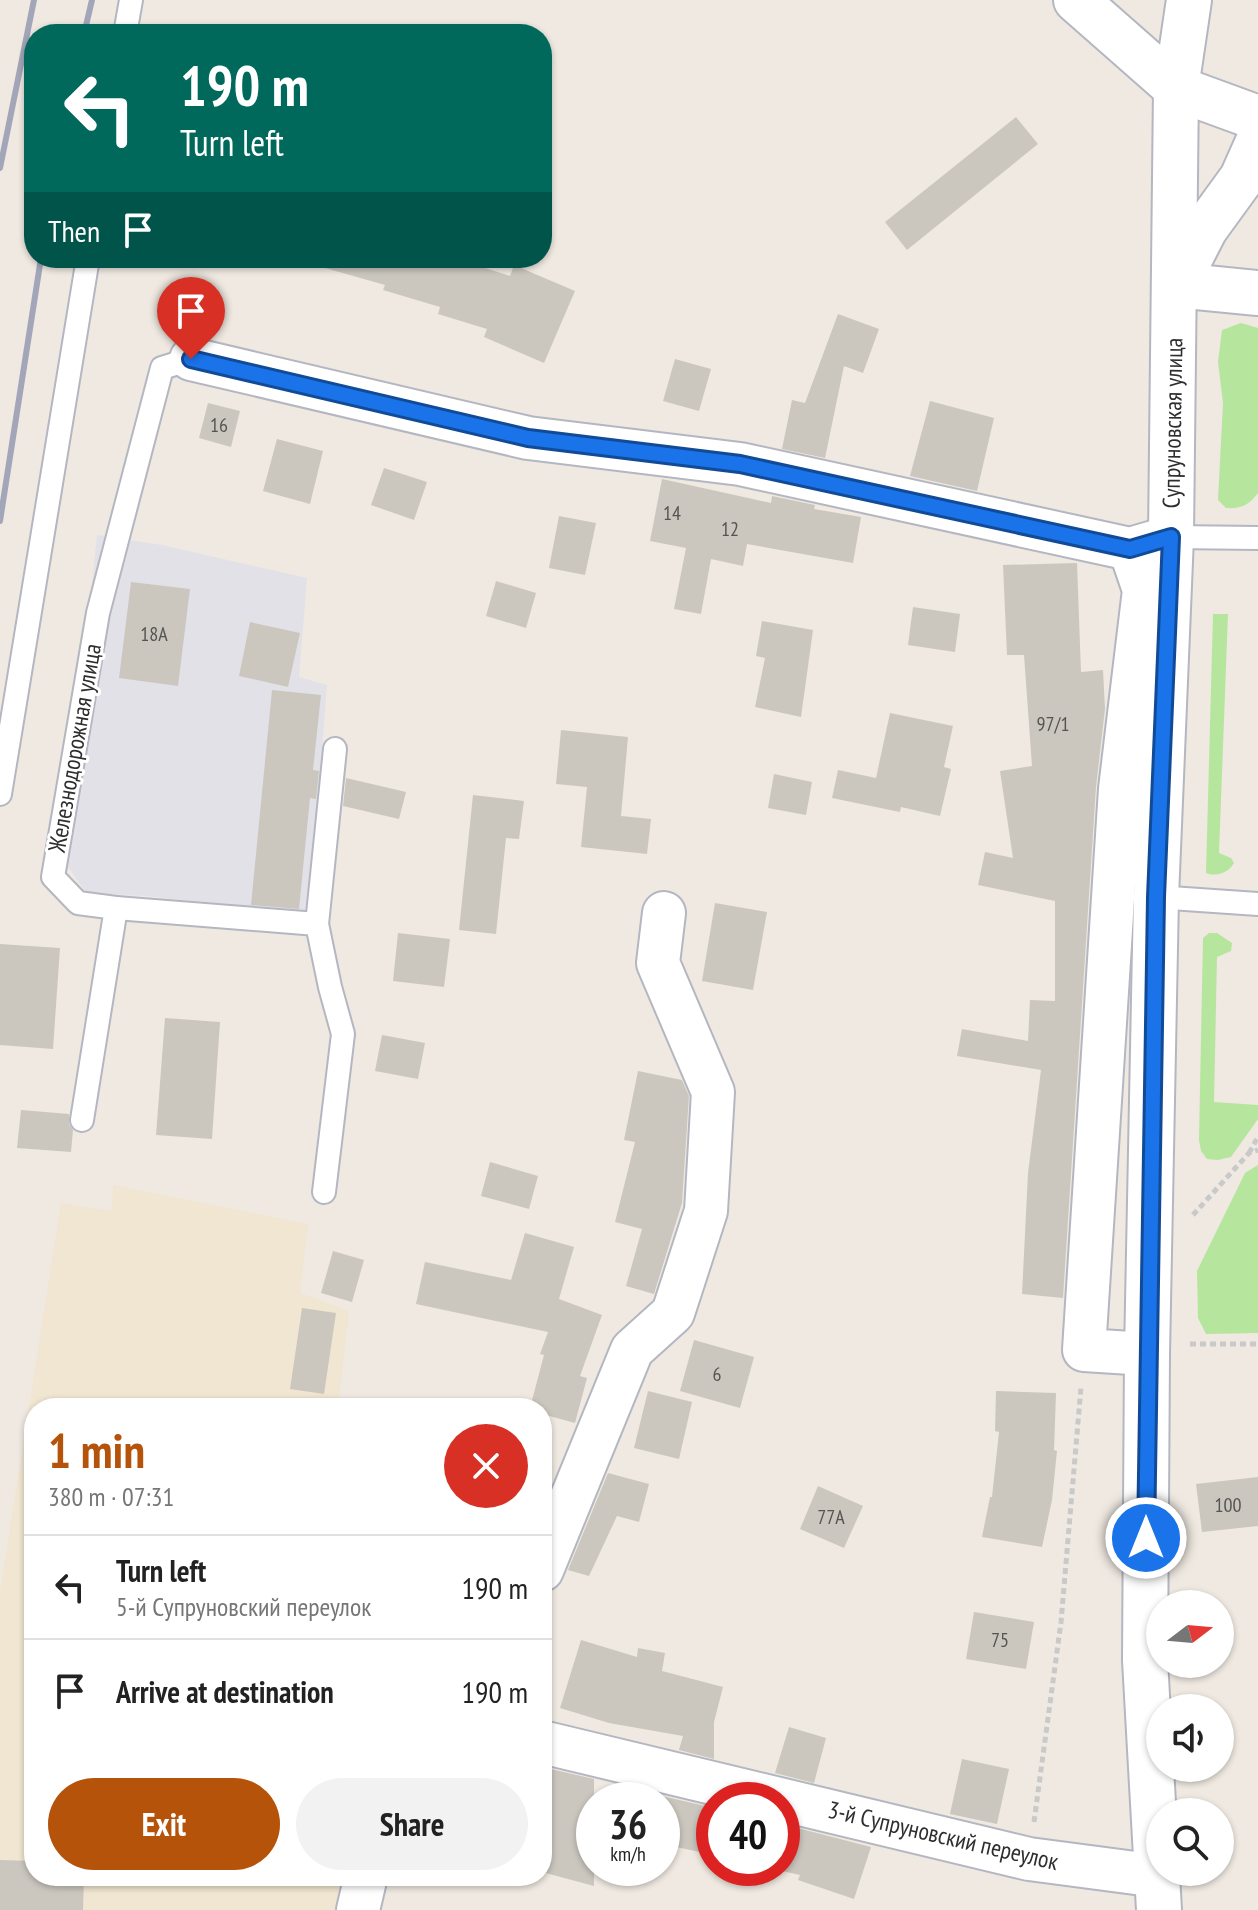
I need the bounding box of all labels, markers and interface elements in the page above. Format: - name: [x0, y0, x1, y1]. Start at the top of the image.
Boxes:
- text: 190 m: [180, 49, 309, 121]
- icon: left: [48, 56, 152, 160]
- text: Turn left: [180, 119, 284, 166]
- icon: arrive: [116, 208, 160, 252]
- text: Then: [48, 211, 100, 250]
- pin: [157, 277, 225, 359]
- icon: arrive: [169, 289, 213, 333]
- street label: Супруновская улица: [1156, 337, 1189, 509]
- house number: 16: [210, 412, 228, 438]
- house number: 14: [663, 500, 681, 526]
- house number: 12: [721, 516, 739, 542]
- house number: 18А: [140, 621, 168, 647]
- street label: Железнодорожная улица: [41, 641, 108, 856]
- house number: 97/1: [1037, 711, 1069, 737]
- house number: 6: [713, 1361, 722, 1387]
- text: 1 min: [48, 1419, 145, 1481]
- button: close: [444, 1424, 528, 1508]
- text: 380 m · 07:31: [48, 1480, 174, 1513]
- house number: 100: [1215, 1492, 1242, 1518]
- position arrow: [1104, 1496, 1188, 1580]
- house number: 77А: [817, 1504, 845, 1530]
- text: Turn left: [116, 1551, 206, 1590]
- icon: left: [48, 1565, 92, 1609]
- text: 190 m: [462, 1568, 528, 1607]
- text: 5-й Супруновский переулок: [116, 1590, 371, 1623]
- north arrow: [1146, 1590, 1234, 1678]
- map controls: [1146, 1590, 1234, 1886]
- house number: 75: [991, 1627, 1009, 1653]
- icon: arrive: [48, 1669, 92, 1713]
- text: Arrive at destination: [116, 1672, 334, 1711]
- text: 190 m: [462, 1672, 528, 1711]
- button: sound: [1146, 1694, 1234, 1782]
- button: Exit: [48, 1778, 280, 1870]
- button: Share: [296, 1778, 528, 1870]
- speed limit sign: 40: [696, 1782, 800, 1886]
- street label: 3-й Супруновский переулок: [825, 1794, 1062, 1877]
- text: 36: [609, 1798, 647, 1850]
- button: search: [1146, 1798, 1234, 1886]
- text: km/h: [610, 1841, 646, 1867]

